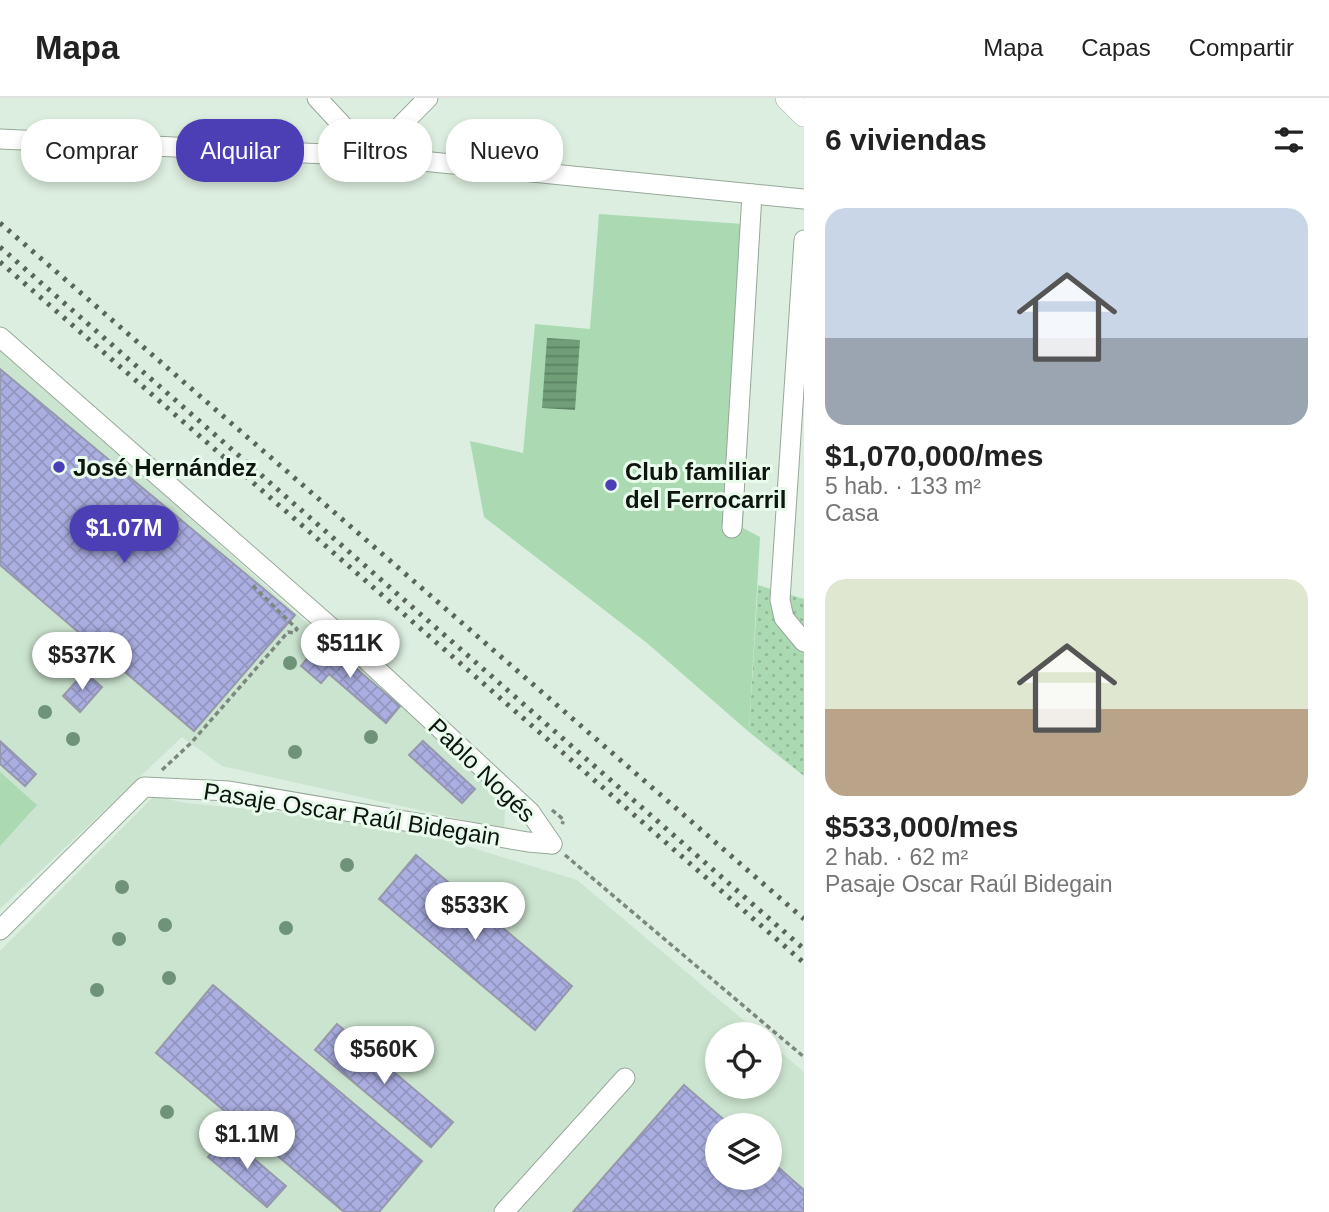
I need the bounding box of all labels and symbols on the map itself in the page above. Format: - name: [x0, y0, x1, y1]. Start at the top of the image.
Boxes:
- place label: José Hernández: [73, 454, 257, 481]
- place label: Club familiar del Ferrocarril: [625, 458, 786, 513]
- marker: José Hernández: [51, 459, 67, 475]
- marker: Club familiar del Ferrocarril: [603, 477, 619, 493]
- pin: $1.07M: [67, 505, 181, 565]
- pin: $511K: [301, 620, 399, 680]
- pin: $537K: [33, 632, 131, 692]
- street label: Pablo Nogés: [423, 713, 541, 827]
- street label: Pasaje Oscar Raúl Bidegain: [202, 777, 502, 851]
- pin: $533K: [426, 882, 524, 942]
- pin: $560K: [335, 1026, 433, 1086]
- pin: $1.1M: [198, 1112, 296, 1171]

